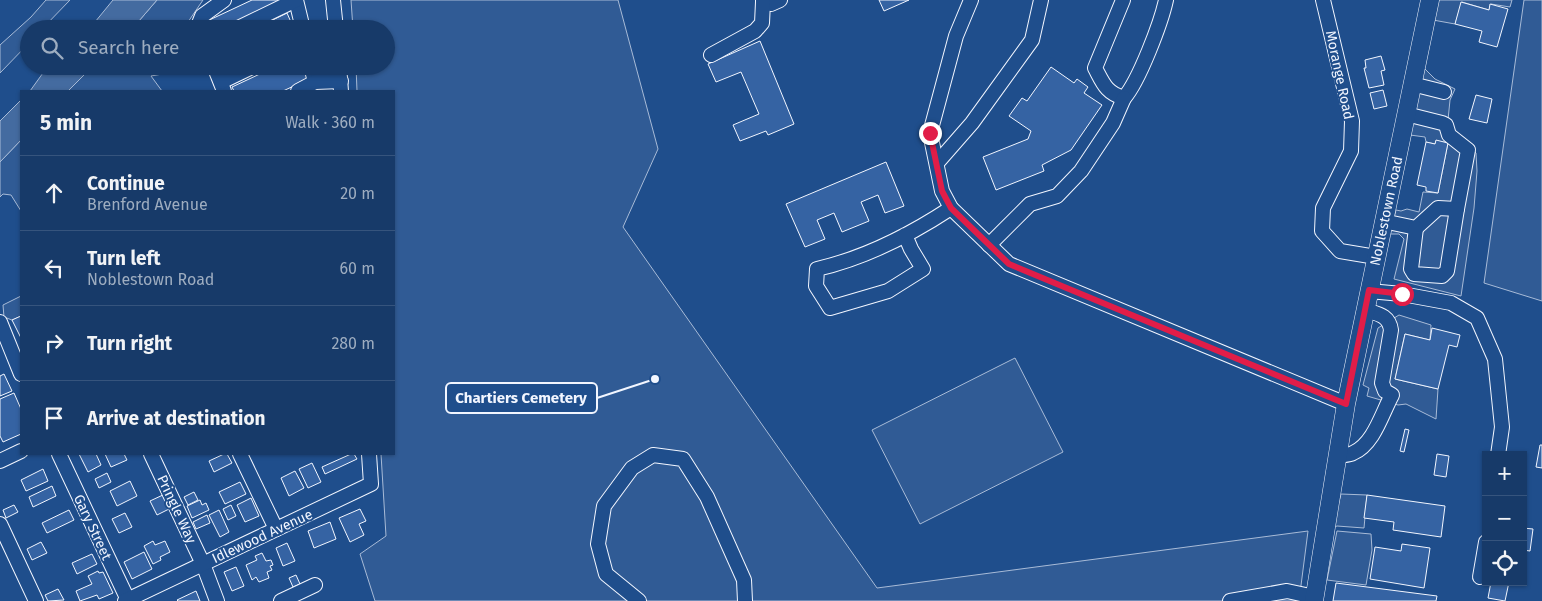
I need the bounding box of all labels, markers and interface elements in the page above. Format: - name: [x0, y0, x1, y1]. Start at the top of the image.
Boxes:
- search box: [20, 20, 395, 75]
- street label: Morange Road: [1322, 29, 1357, 121]
- icon: search: [38, 34, 66, 62]
- text: Search here: [78, 36, 179, 59]
- text: 5 min: [40, 110, 92, 136]
- text: Walk · 360 m: [285, 113, 375, 132]
- route end: [919, 122, 942, 145]
- street label: Noblestown Road: [1367, 155, 1406, 267]
- text: Continue: [87, 172, 165, 195]
- icon: ahead: [40, 179, 68, 207]
- text: 20 m: [340, 184, 375, 203]
- text: Brenford Avenue: [87, 195, 208, 214]
- text: Turn left: [87, 247, 161, 270]
- icon: left: [40, 254, 68, 282]
- text: 60 m: [340, 259, 375, 278]
- text: Noblestown Road: [87, 270, 214, 289]
- route start: [1391, 283, 1414, 306]
- icon: right: [40, 329, 68, 357]
- text: Turn right: [87, 332, 172, 355]
- text: 280 m: [331, 334, 375, 353]
- callout: Chartiers Cemetery: [446, 383, 597, 413]
- text: Chartiers Cemetery: [455, 389, 587, 407]
- icon: arrive: [40, 404, 68, 432]
- text: Arrive at destination: [87, 407, 266, 430]
- map controls: [1482, 451, 1527, 586]
- button: +: [1482, 451, 1527, 496]
- street label: Pringle Way: [153, 472, 200, 546]
- street label: Gary Street: [70, 492, 116, 564]
- button: −: [1482, 496, 1527, 541]
- street label: Idlewood Avenue: [209, 506, 315, 567]
- button: locate: [1482, 541, 1527, 586]

